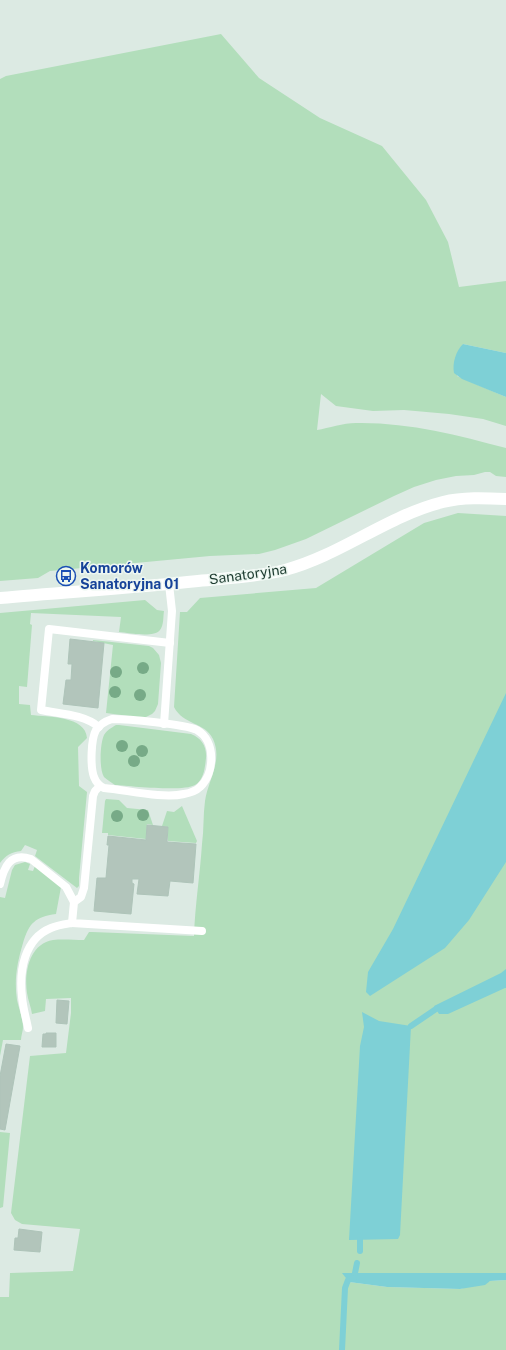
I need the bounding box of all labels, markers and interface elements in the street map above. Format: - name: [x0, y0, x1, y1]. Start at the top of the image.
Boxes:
- place label: Komorów Sanatoryjna 01: [80, 560, 179, 592]
- street label: Sanatoryjna: [208, 561, 288, 587]
- bus stop icon: Komorów Sanatoryjna 01: [55, 565, 77, 587]

